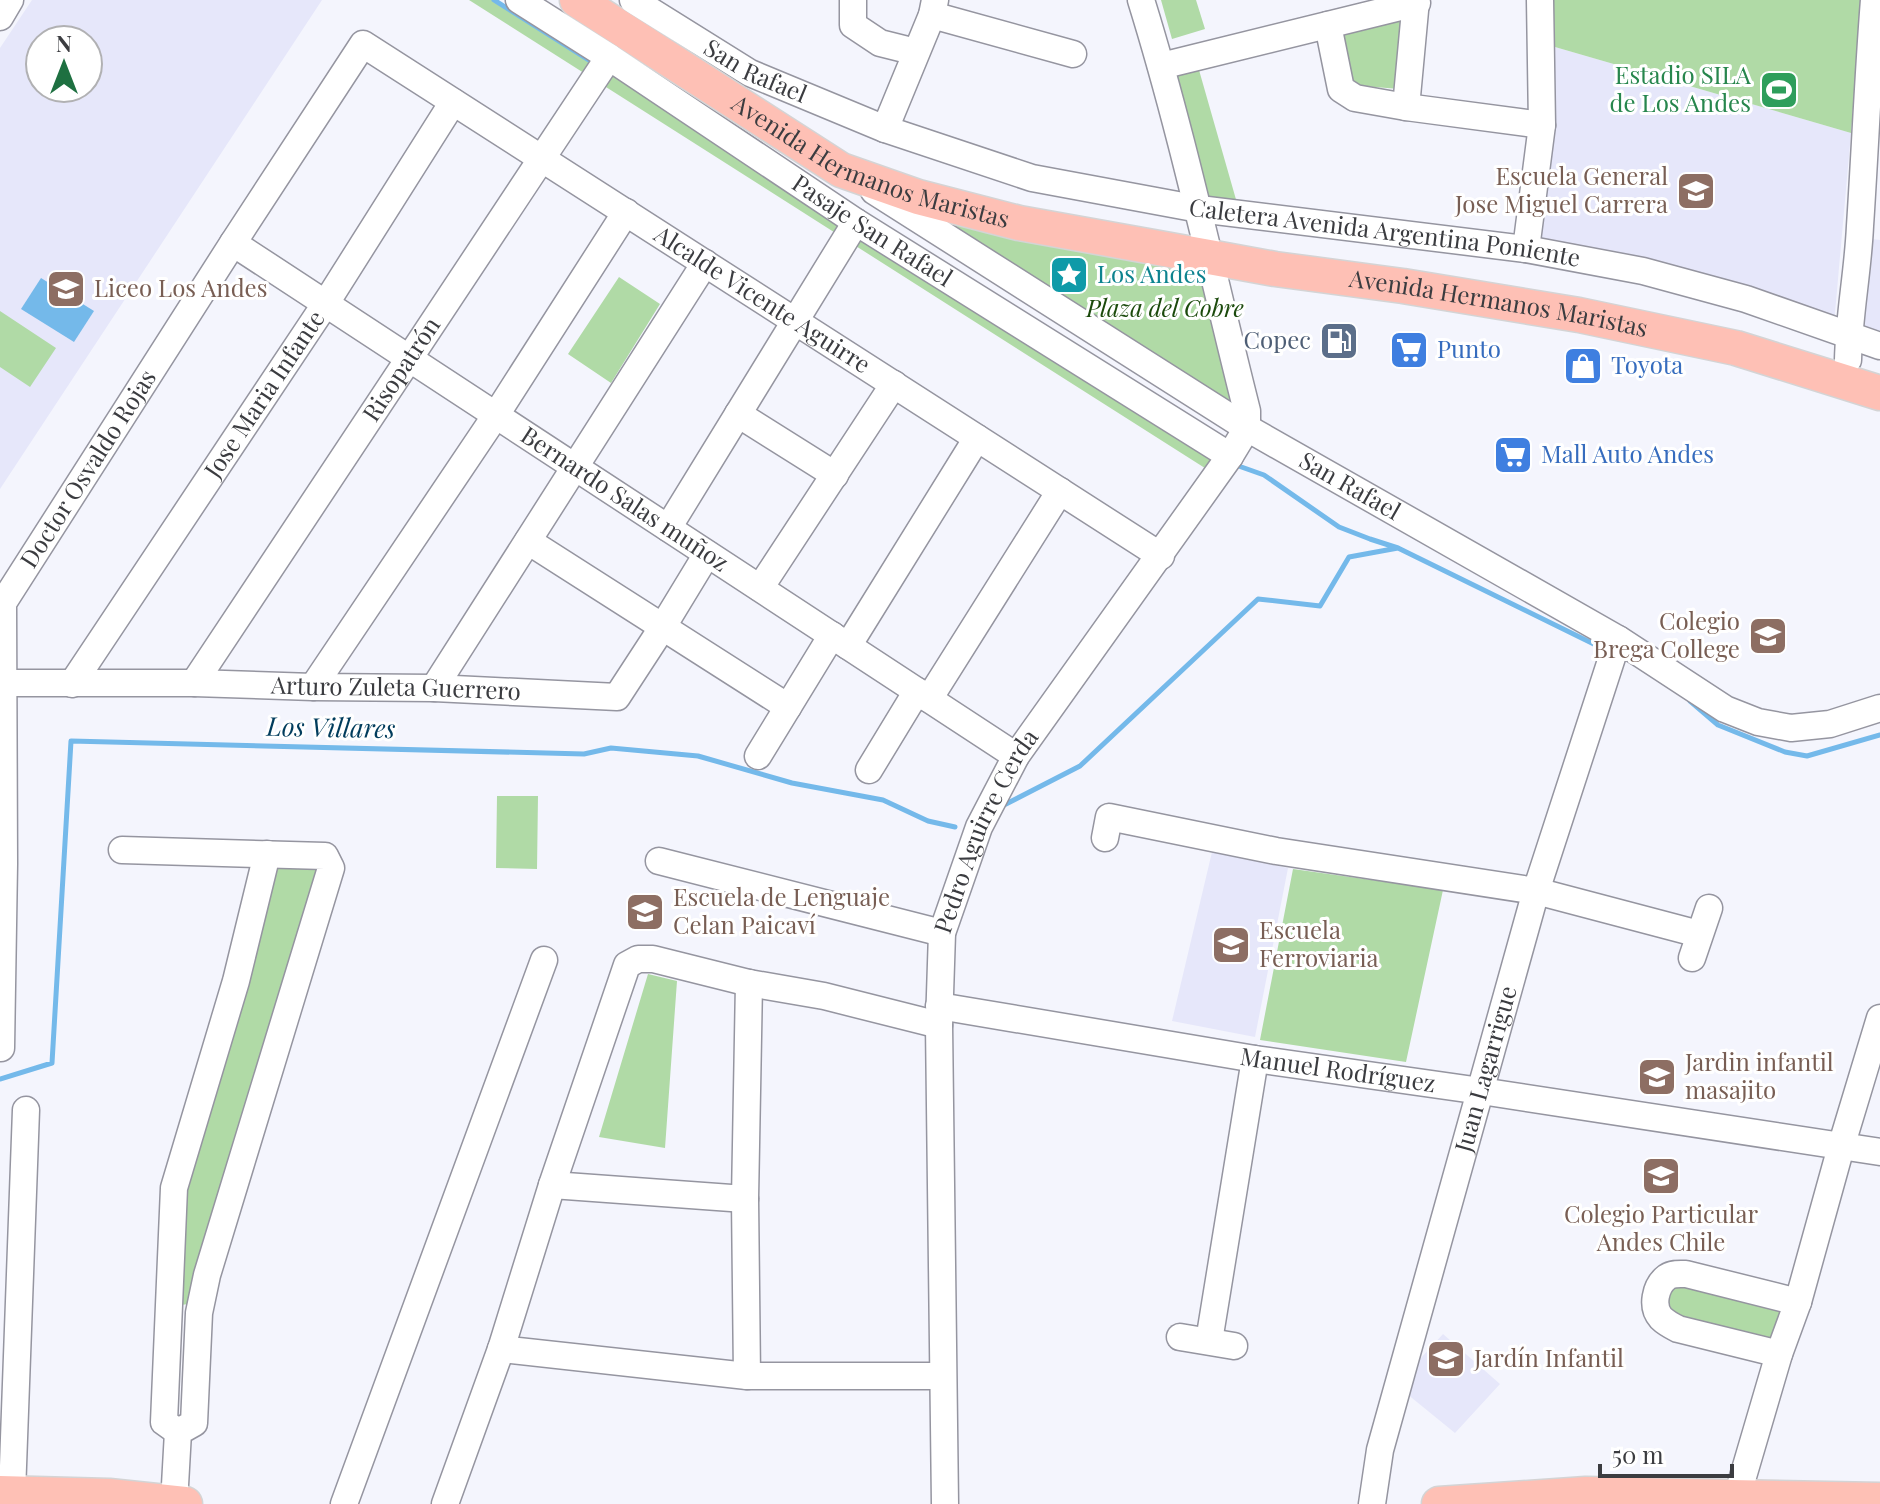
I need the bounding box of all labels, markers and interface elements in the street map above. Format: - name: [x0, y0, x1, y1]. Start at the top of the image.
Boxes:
- north arrow: [24, 24, 104, 104]
- text: N: [56, 28, 72, 58]
- street label: San Rafael: [699, 30, 812, 109]
- place label: Estadio SILA de Los Andes: [1610, 58, 1752, 118]
- sports icon: Estadio SILA de Los Andes: [1758, 69, 1800, 111]
- street label: Avenida Hermanos Maristas: [726, 85, 1013, 234]
- place label: Escuela General Jose Miguel Carrera: [1454, 159, 1668, 219]
- street label: Pasaje San Rafael: [787, 166, 960, 293]
- school or university icon: Escuela General Jose Miguel Carrera: [1675, 170, 1717, 212]
- street label: Caletera Avenida Argentina Poniente: [1187, 189, 1583, 273]
- street label: Alcalde Vicente Aguirre: [648, 217, 877, 379]
- place icon: Los Andes: [1048, 254, 1090, 296]
- place label: Los Andes: [1097, 257, 1206, 289]
- street label: Avenida Hermanos Maristas: [1346, 261, 1651, 343]
- school or university icon: Liceo Los Andes: [45, 268, 87, 310]
- place label: Liceo Los Andes: [94, 271, 268, 303]
- park label: Plaza del Cobre: [1085, 291, 1244, 323]
- street label: Jose Maria Infante: [195, 303, 331, 484]
- street label: Risopatrón: [354, 310, 446, 427]
- fuel station icon: Copec: [1318, 320, 1360, 362]
- place label: Copec: [1244, 323, 1311, 355]
- supermarket icon: Punto: [1388, 329, 1430, 371]
- place label: Punto: [1437, 332, 1501, 364]
- shop icon: Toyota: [1562, 345, 1604, 387]
- place label: Toyota: [1611, 348, 1683, 380]
- street label: Doctor Osvaldo Rojas: [12, 363, 162, 573]
- street label: Bernardo Salas muñoz: [516, 418, 736, 578]
- supermarket icon: Mall Auto Andes: [1492, 434, 1534, 476]
- place label: Mall Auto Andes: [1541, 437, 1714, 469]
- street label: San Rafael: [1294, 443, 1407, 526]
- place label: Colegio Brega College: [1593, 604, 1740, 664]
- school or university icon: Colegio Brega College: [1747, 615, 1789, 657]
- street label: Arturo Zuleta Guerrero: [269, 668, 522, 706]
- water label: Los Villares: [265, 708, 396, 745]
- street label: Pedro Aguirre Cerda: [925, 722, 1044, 937]
- place label: Escuela de Lenguaje Celan Paicaví: [673, 880, 890, 940]
- school or university icon: Escuela de Lenguaje Celan Paicaví: [624, 891, 666, 933]
- place label: Escuela Ferroviaria: [1259, 913, 1379, 973]
- school or university icon: Escuela Ferroviaria: [1210, 924, 1252, 966]
- street label: Juan Lagarrigue: [1446, 982, 1523, 1156]
- street label: Manuel Rodríguez: [1238, 1039, 1438, 1098]
- place label: Jardin infantil masajito: [1684, 1045, 1834, 1105]
- school or university icon: Jardin infantil masajito: [1636, 1056, 1678, 1098]
- school or university icon: Colegio Particular Andes Chile: [1640, 1155, 1682, 1197]
- place label: Colegio Particular Andes Chile: [1564, 1197, 1758, 1257]
- school or university icon: Jardín Infantil: [1425, 1338, 1467, 1380]
- place label: Jardín Infantil: [1473, 1341, 1624, 1373]
- scale bar: [1600, 1428, 1732, 1478]
- text: 50 m: [1612, 1438, 1664, 1470]

